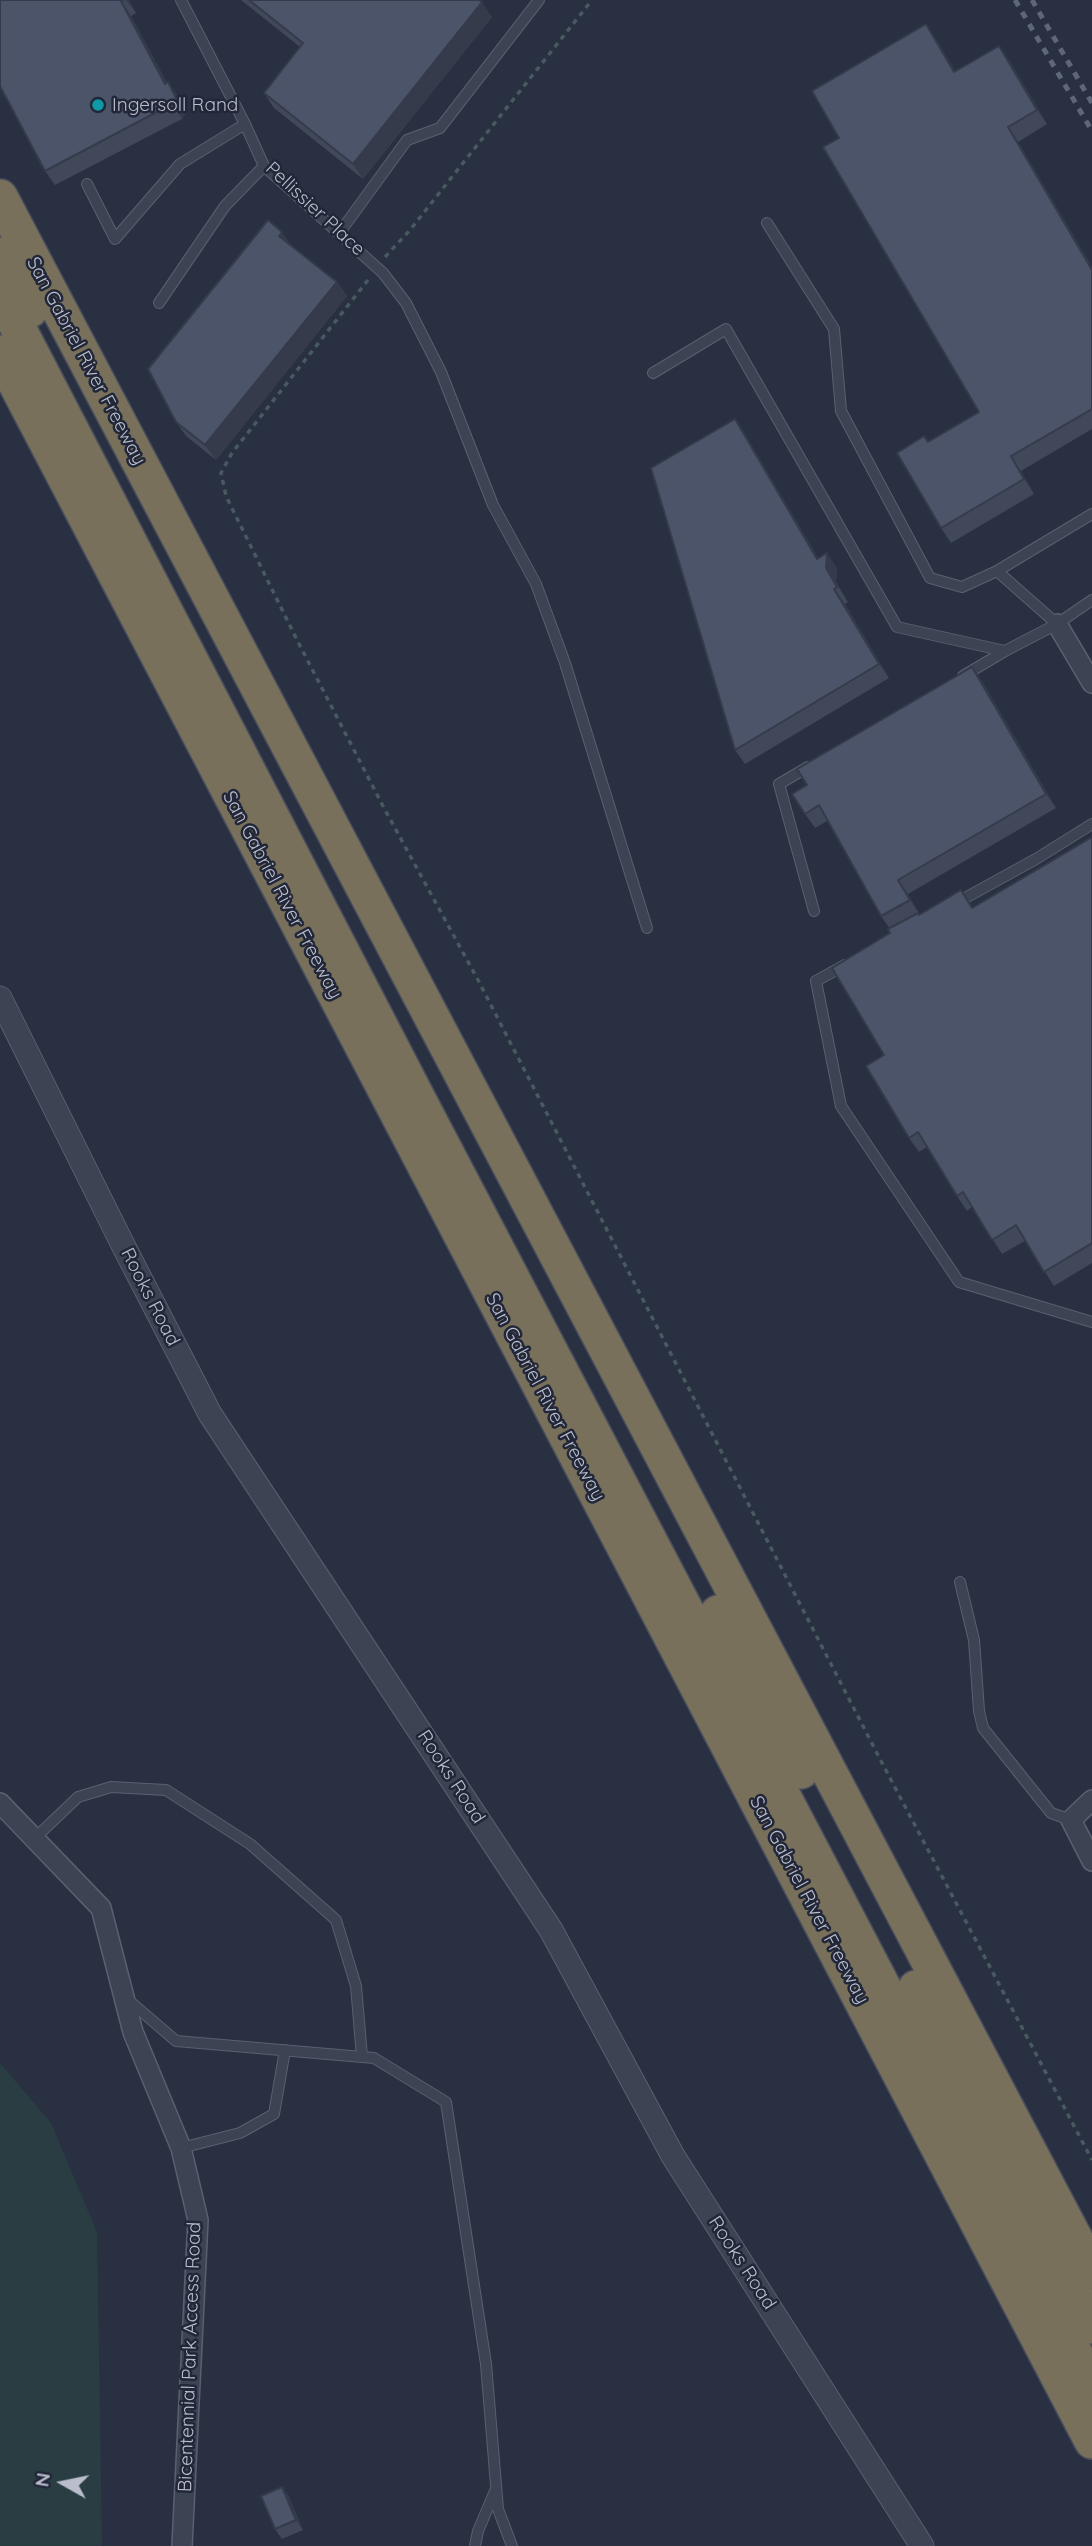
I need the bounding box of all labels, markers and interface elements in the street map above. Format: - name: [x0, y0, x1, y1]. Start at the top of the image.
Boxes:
- place label: Ingersoll Rand: [112, 94, 238, 116]
- marker: Ingersoll Rand: [90, 97, 106, 113]
- street label: Pellissier Place: [261, 157, 369, 261]
- street label: San Gabriel River Freeway: [21, 253, 151, 469]
- street label: San Gabriel River Freeway: [217, 787, 347, 1003]
- street label: Rooks Road: [116, 1244, 184, 1350]
- street label: San Gabriel River Freeway: [480, 1289, 610, 1505]
- street label: Rooks Road: [412, 1726, 490, 1828]
- street label: San Gabriel River Freeway: [744, 1792, 874, 2008]
- street label: Rooks Road: [703, 2212, 781, 2314]
- street label: Bicentennial Park Access Road: [174, 2221, 206, 2493]
- north arrow: [28, 2448, 98, 2518]
- text: N: [29, 2471, 55, 2488]

